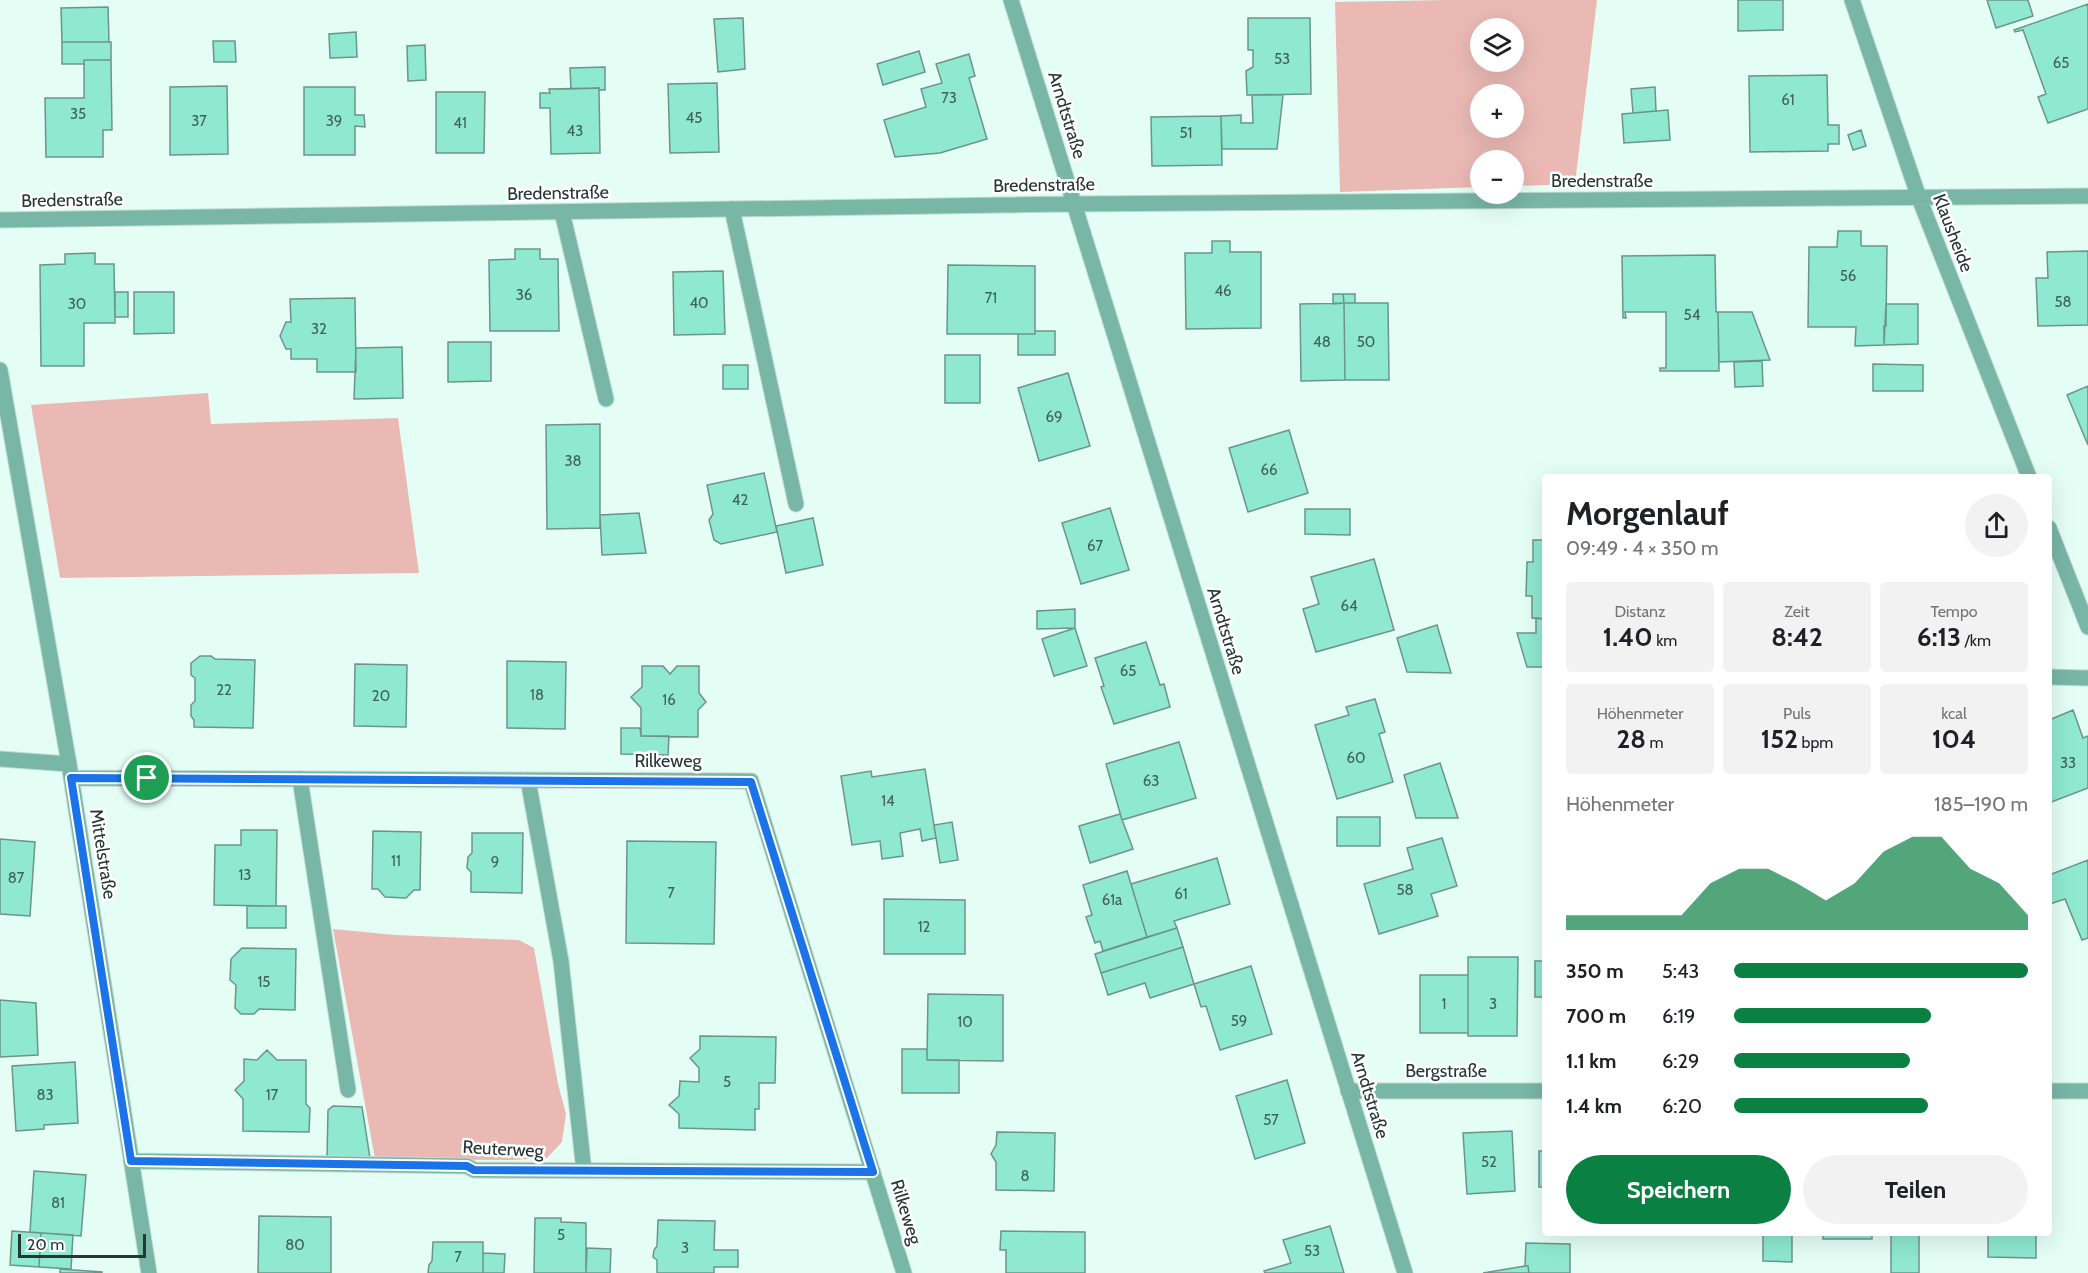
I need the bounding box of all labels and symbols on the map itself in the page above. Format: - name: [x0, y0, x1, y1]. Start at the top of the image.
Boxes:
- house number: 53: [1274, 50, 1290, 68]
- house number: 65: [2053, 54, 2069, 72]
- street label: Arndtstraße: [1043, 69, 1091, 161]
- house number: 73: [941, 89, 957, 107]
- house number: 61: [1781, 91, 1795, 109]
- house number: 35: [70, 105, 86, 123]
- house number: 45: [686, 109, 702, 127]
- house number: 37: [191, 112, 207, 130]
- house number: 39: [326, 112, 342, 130]
- house number: 41: [453, 114, 467, 132]
- house number: 43: [567, 122, 583, 140]
- house number: 51: [1179, 124, 1193, 142]
- street label: Bredenstraße: [1551, 170, 1653, 192]
- street label: Bredenstraße: [993, 173, 1095, 197]
- street label: Bredenstraße: [507, 181, 609, 205]
- street label: Bredenstraße: [21, 188, 123, 212]
- street label: Klausheide: [1928, 191, 1978, 275]
- house number: 56: [1840, 267, 1856, 285]
- house number: 46: [1214, 282, 1232, 300]
- house number: 36: [516, 286, 532, 304]
- house number: 71: [985, 289, 997, 307]
- house number: 58: [2054, 293, 2072, 311]
- house number: 40: [689, 294, 709, 312]
- house number: 30: [68, 295, 86, 313]
- house number: 54: [1684, 306, 1701, 324]
- house number: 32: [311, 320, 327, 338]
- house number: 48: [1313, 333, 1331, 351]
- house number: 50: [1357, 333, 1375, 351]
- house number: 69: [1045, 408, 1063, 426]
- house number: 38: [564, 452, 582, 470]
- house number: 66: [1260, 461, 1278, 479]
- house number: 42: [732, 491, 748, 509]
- house number: 67: [1087, 537, 1103, 555]
- street label: Arndtstraße: [1202, 585, 1250, 677]
- house number: 64: [1340, 597, 1358, 615]
- house number: 65: [1120, 662, 1136, 680]
- house number: 22: [216, 681, 232, 699]
- house number: 18: [530, 686, 544, 704]
- house number: 20: [372, 687, 390, 705]
- house number: 16: [662, 691, 676, 709]
- house number: 60: [1347, 749, 1366, 767]
- street label: Rilkeweg: [635, 750, 702, 772]
- pin: [121, 752, 172, 803]
- house number: 33: [2060, 754, 2076, 772]
- house number: 63: [1143, 772, 1159, 790]
- house number: 14: [881, 792, 895, 810]
- street label: Mittelstraße: [85, 807, 121, 901]
- house number: 11: [391, 852, 401, 870]
- house number: 9: [491, 853, 499, 871]
- house number: 13: [238, 866, 252, 884]
- house number: 87: [8, 869, 25, 887]
- house number: 58: [1396, 881, 1414, 899]
- house number: 7: [667, 884, 675, 902]
- house number: 61: [1174, 885, 1188, 903]
- house number: 61a: [1102, 891, 1123, 909]
- house number: 12: [918, 918, 931, 936]
- house number: 15: [257, 973, 271, 991]
- house number: 1: [1442, 995, 1446, 1013]
- house number: 3: [1489, 995, 1497, 1013]
- house number: 59: [1231, 1012, 1247, 1030]
- house number: 10: [957, 1013, 973, 1031]
- street label: Arndtstraße: [1346, 1049, 1394, 1141]
- street label: Bergstraße: [1405, 1060, 1487, 1082]
- house number: 5: [723, 1073, 731, 1091]
- house number: 83: [36, 1086, 54, 1104]
- house number: 17: [266, 1086, 279, 1104]
- house number: 57: [1263, 1111, 1279, 1129]
- street label: Reuterweg: [462, 1136, 545, 1162]
- house number: 52: [1481, 1153, 1497, 1171]
- house number: 8: [1020, 1167, 1030, 1185]
- street label: Rilkeweg: [886, 1177, 927, 1248]
- house number: 81: [51, 1194, 65, 1212]
- house number: 5: [557, 1226, 565, 1244]
- scale bar: [18, 1231, 146, 1258]
- house number: 80: [285, 1236, 305, 1254]
- house number: 3: [681, 1239, 689, 1257]
- house number: 53: [1304, 1242, 1320, 1260]
- house number: 7: [454, 1248, 462, 1266]

